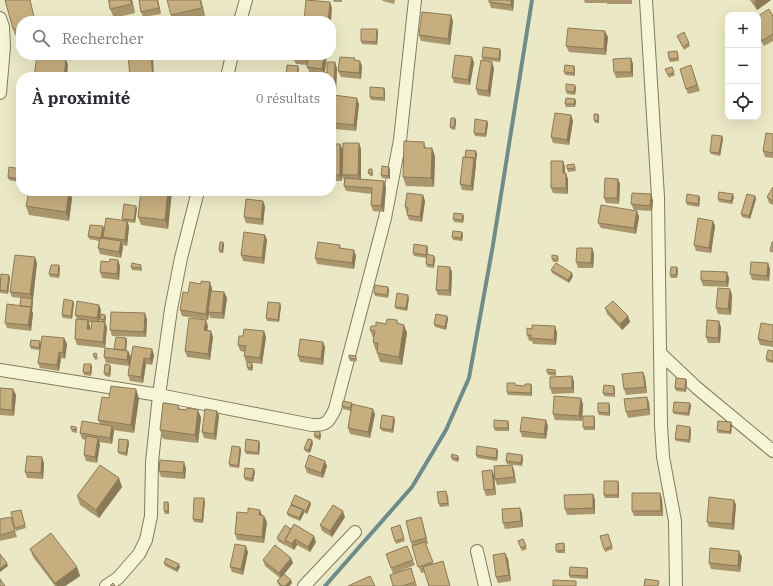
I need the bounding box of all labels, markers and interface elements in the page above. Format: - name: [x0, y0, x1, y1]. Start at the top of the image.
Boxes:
- map controls: [725, 12, 761, 120]
- button: +: [725, 12, 761, 48]
- search box: [16, 16, 336, 60]
- icon: search: [30, 27, 52, 49]
- text: Rechercher: [62, 29, 143, 48]
- button: −: [725, 48, 761, 84]
- button: locate: [725, 84, 761, 120]
- text: À proximité: [32, 87, 130, 109]
- text: 0 résultats: [256, 90, 320, 107]

